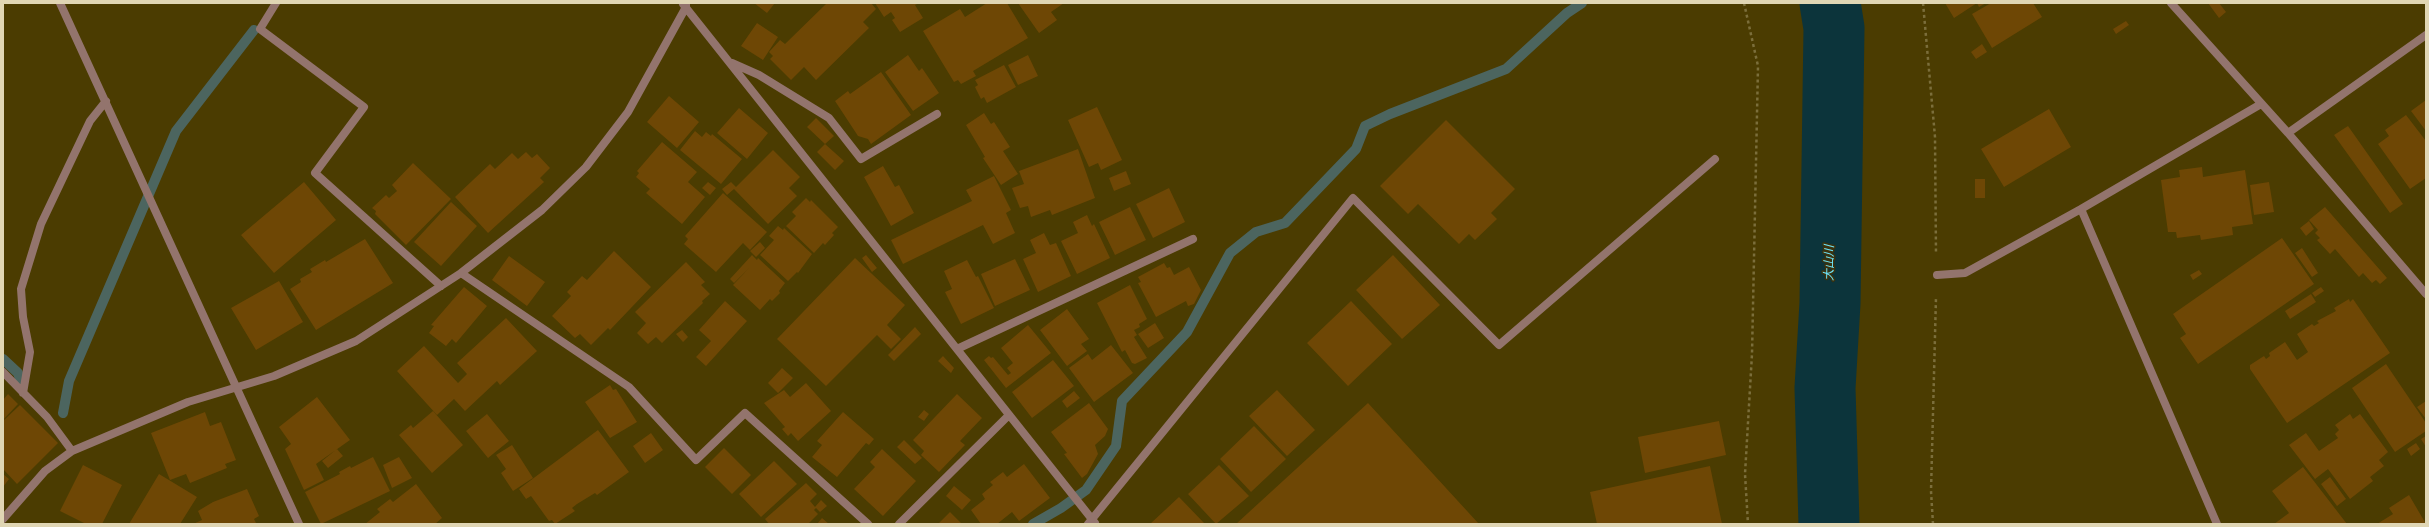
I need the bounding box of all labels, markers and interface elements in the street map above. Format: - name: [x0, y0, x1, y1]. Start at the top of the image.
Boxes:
- water label: 大山川: [1822, 245, 1838, 281]

